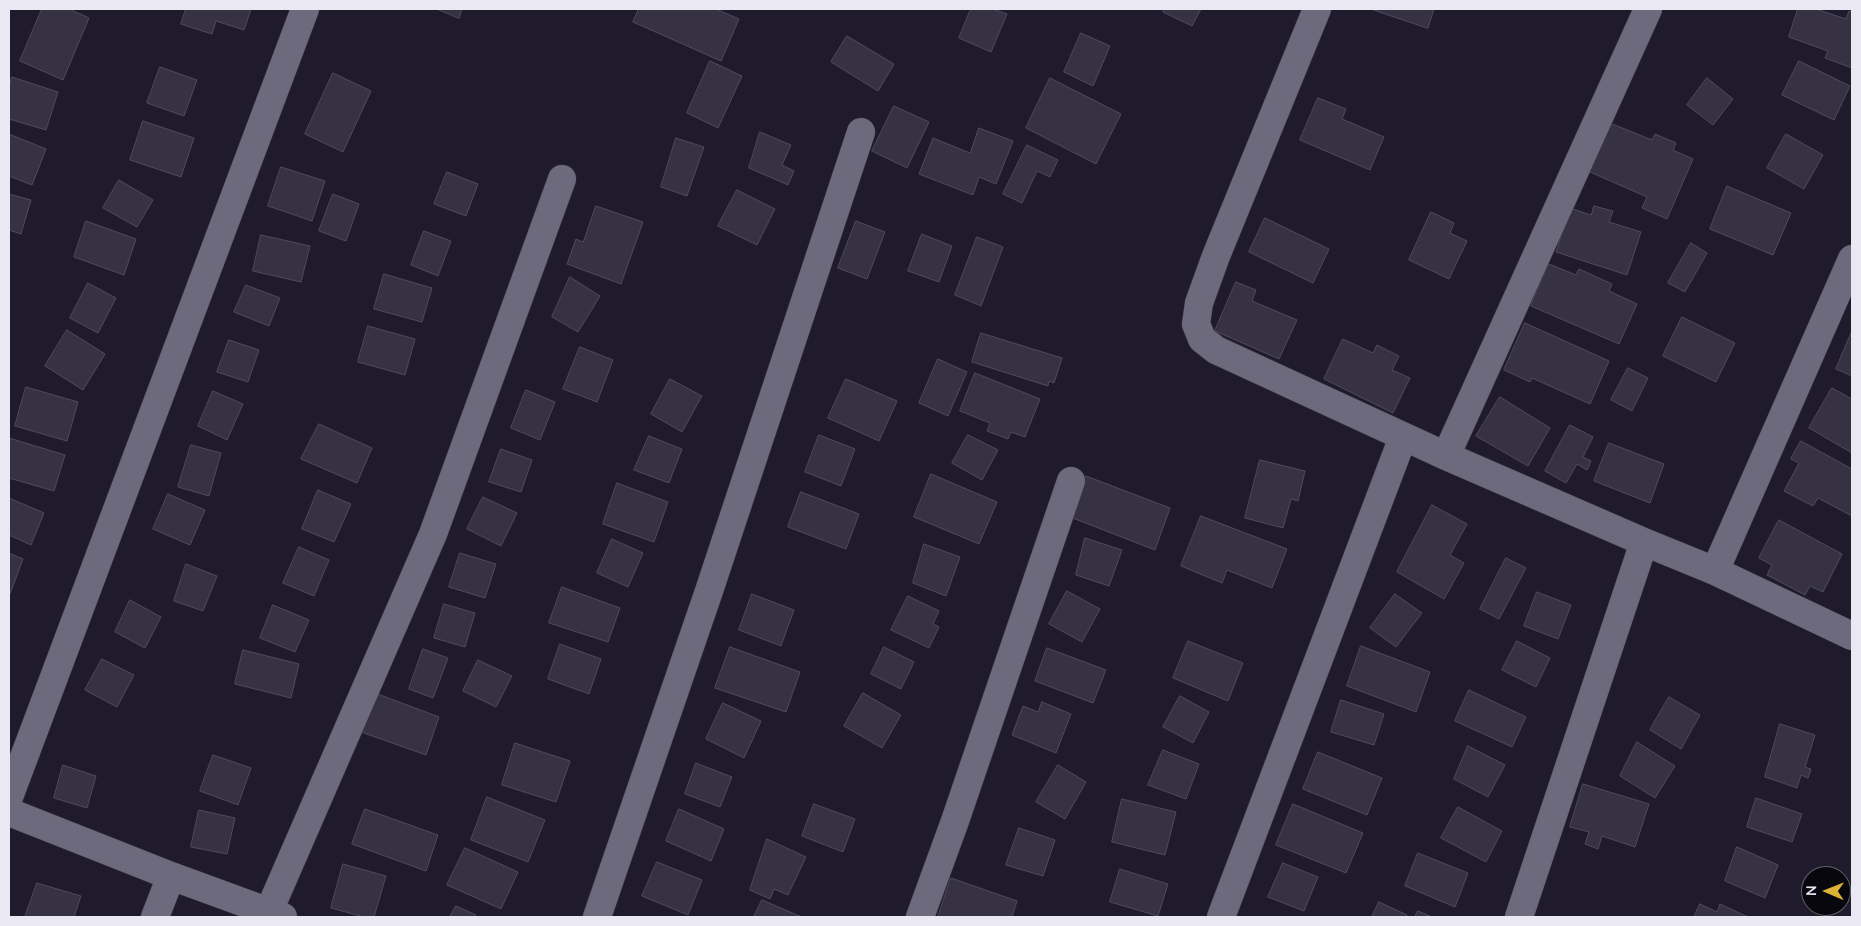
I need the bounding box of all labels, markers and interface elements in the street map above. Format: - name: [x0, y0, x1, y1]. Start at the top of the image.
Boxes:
- north arrow: [1801, 866, 1851, 916]
- text: N: [1802, 885, 1821, 896]

